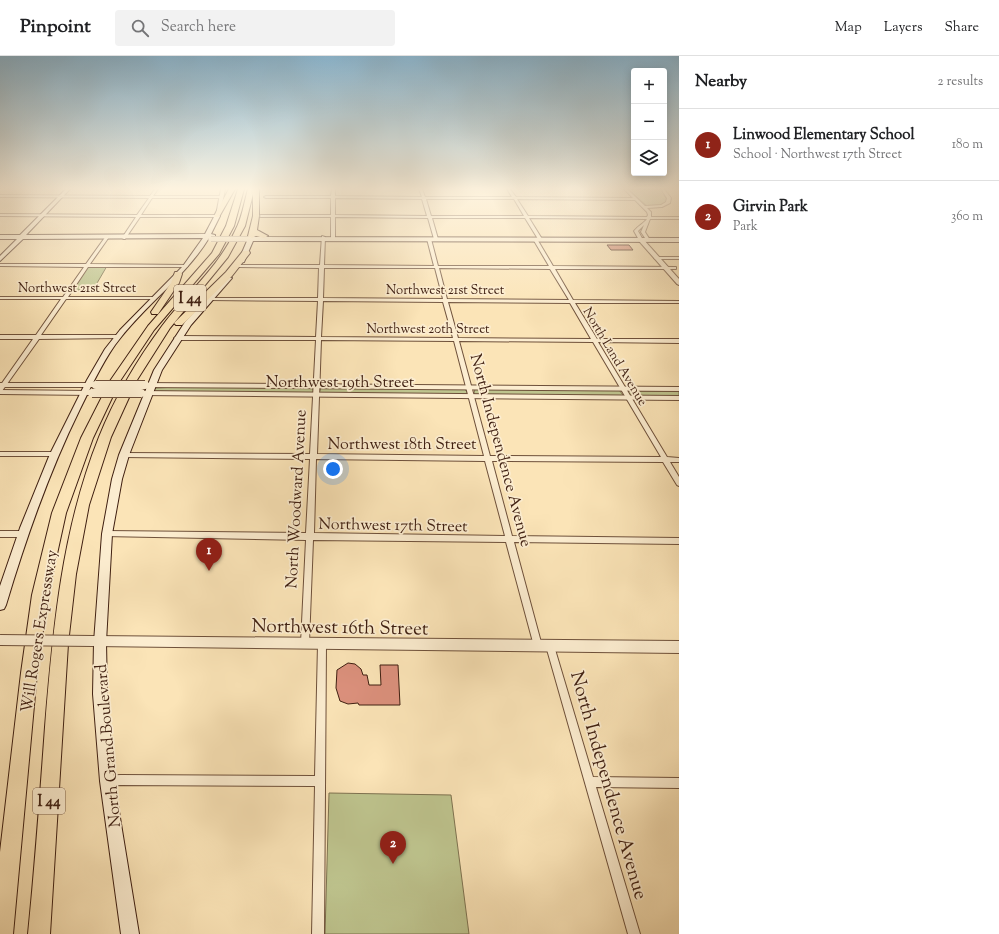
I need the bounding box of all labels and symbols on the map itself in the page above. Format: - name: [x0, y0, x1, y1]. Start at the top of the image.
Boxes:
- street label: Northwest 21st Street: [18, 280, 137, 298]
- street label: Northwest 21st Street: [386, 282, 505, 300]
- road number: I 44: [174, 285, 206, 311]
- street label: North Land Avenue: [578, 304, 651, 410]
- street label: Northwest 20th Street: [366, 321, 490, 339]
- street label: North Independence Avenue: [463, 352, 536, 550]
- street label: Northwest 19th Street: [266, 372, 415, 395]
- street label: North Woodward Avenue: [281, 409, 314, 589]
- street label: Northwest 18th Street: [327, 434, 477, 457]
- your location: [323, 459, 343, 479]
- street label: Northwest 17th Street: [318, 514, 468, 539]
- pin: 1: [196, 538, 222, 571]
- street label: Will Rogers Expressway: [16, 548, 65, 714]
- street label: Northwest 16th Street: [251, 613, 429, 644]
- street label: North Grand Boulevard: [91, 663, 128, 828]
- street label: North Independence Avenue: [562, 668, 653, 903]
- road number: I 44: [33, 788, 65, 814]
- pin: 2: [380, 831, 406, 864]

